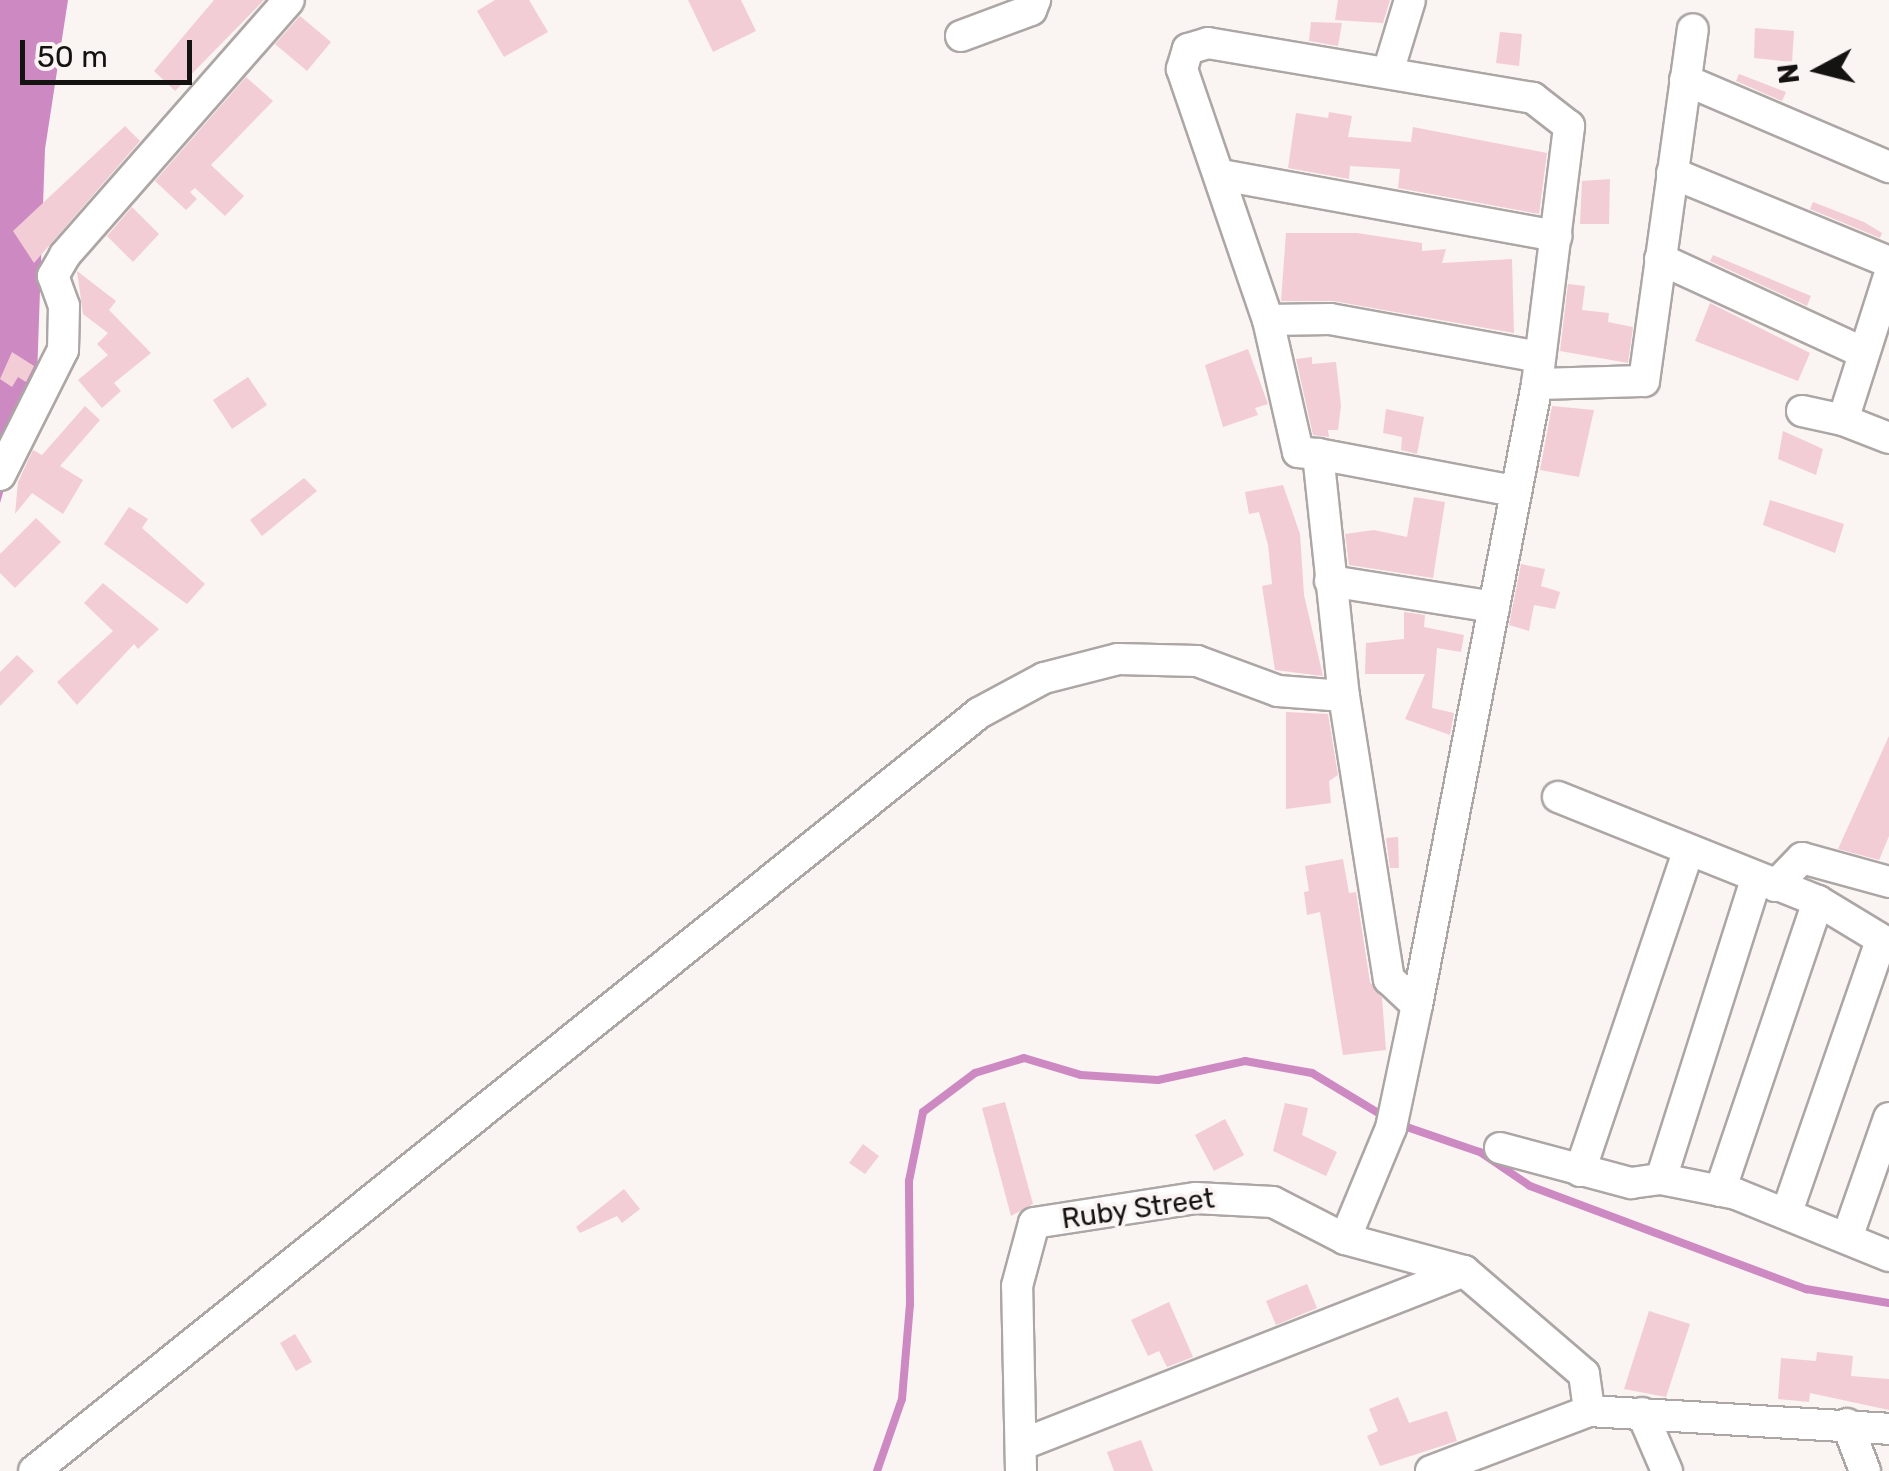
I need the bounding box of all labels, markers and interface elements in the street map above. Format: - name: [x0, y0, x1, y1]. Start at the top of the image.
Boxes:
- scale bar: [25, 20, 198, 82]
- north arrow: [1769, 20, 1869, 120]
- text: 50 m: [37, 39, 108, 75]
- text: N: [1771, 62, 1806, 86]
- street label: Ruby Street: [1059, 1182, 1217, 1236]

